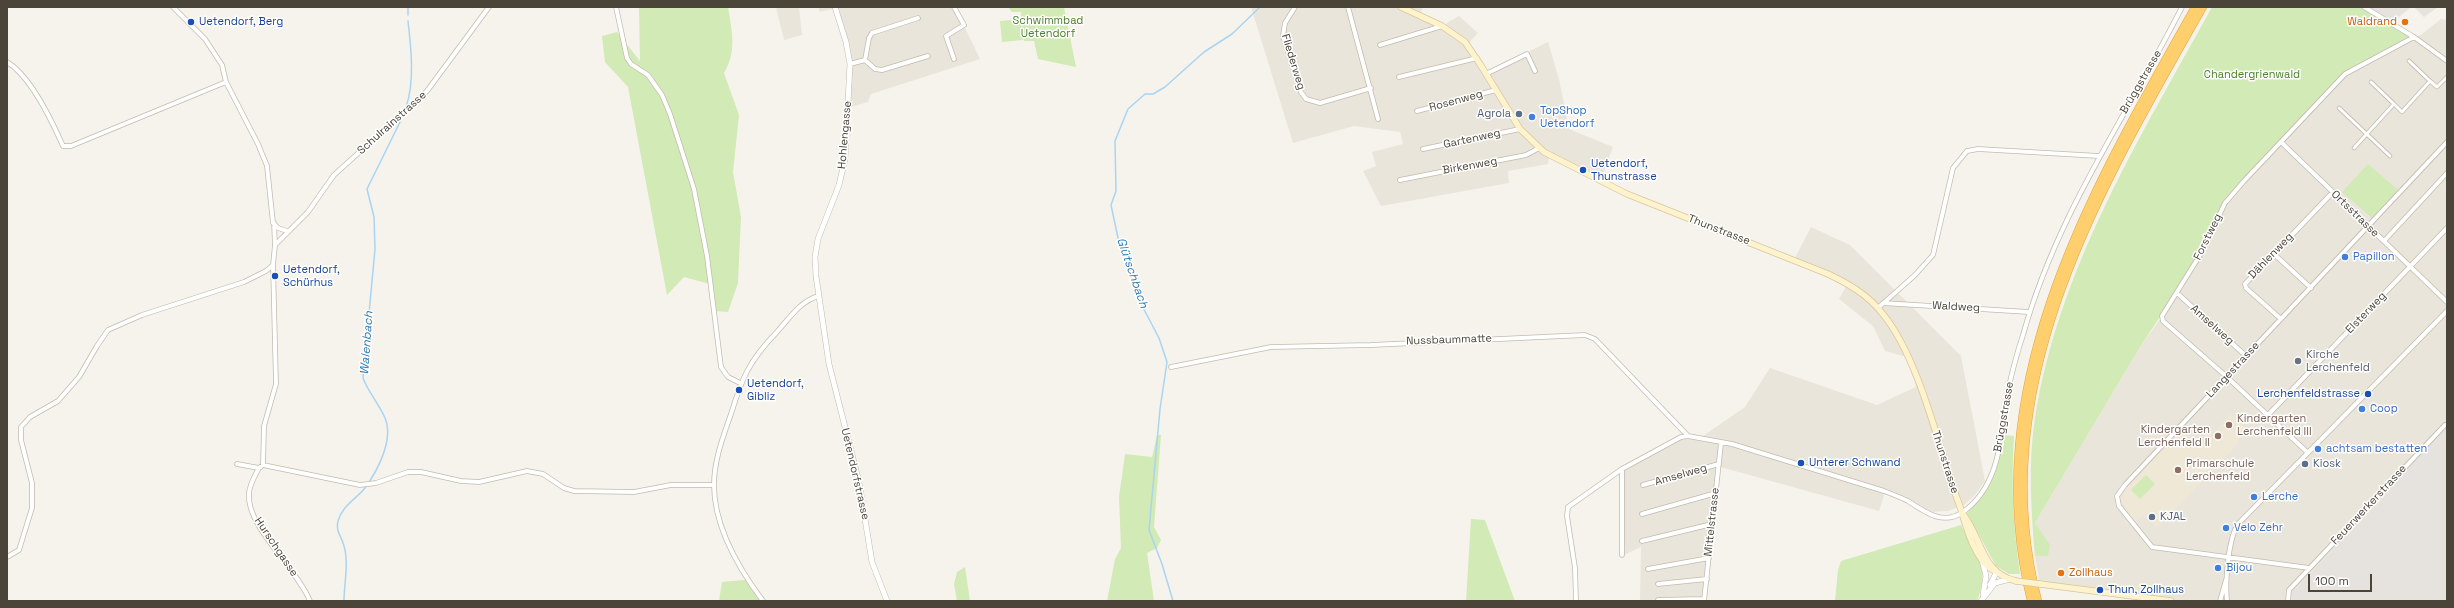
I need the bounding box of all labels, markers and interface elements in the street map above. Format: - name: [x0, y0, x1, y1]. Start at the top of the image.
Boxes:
- park label: Schwimmbad Uetendorf: [1013, 14, 1083, 40]
- place label: Uetendorf, Berg: [199, 15, 283, 29]
- place label: Waldrand: [2347, 15, 2397, 29]
- marker: Uetendorf, Berg: [186, 17, 196, 27]
- marker: Waldrand: [2400, 17, 2410, 27]
- street label: Fliederweg: [1278, 32, 1308, 92]
- street label: Brüggstrasse: [2117, 48, 2165, 116]
- park label: Chandergrienwald: [2204, 68, 2300, 82]
- street label: Rosenweg: [1428, 88, 1484, 114]
- street label: Schulrainstrasse: [355, 89, 429, 157]
- street label: Hohlengasse: [835, 100, 855, 170]
- place label: TopShop Uetendorf: [1540, 104, 1595, 130]
- place label: Agrola: [1477, 107, 1511, 121]
- marker: Agrola: [1514, 109, 1524, 119]
- marker: TopShop Uetendorf: [1527, 112, 1537, 122]
- street label: Gartenweg: [1442, 127, 1502, 151]
- street label: Birkenweg: [1442, 155, 1498, 177]
- place label: Uetendorf, Thunstrasse: [1591, 157, 1657, 183]
- marker: Uetendorf, Thunstrasse: [1578, 165, 1588, 175]
- street label: Ortsstrasse: [2328, 188, 2382, 240]
- street label: Thunstrasse: [1686, 212, 1752, 248]
- street label: Forstweg: [2191, 212, 2225, 262]
- street label: Dählenweg: [2246, 230, 2296, 282]
- water label: Glütschbach: [1113, 236, 1151, 310]
- place label: Papillon: [2353, 250, 2395, 264]
- marker: Papillon: [2340, 252, 2350, 262]
- place label: Uetendorf, Schürhus: [283, 263, 340, 289]
- marker: Uetendorf, Schürhus: [270, 271, 280, 281]
- street label: Elsterweg: [2343, 290, 2389, 336]
- street label: Waldweg: [1932, 299, 1980, 315]
- street label: Amselweg: [2188, 302, 2236, 348]
- water label: Walenbach: [358, 311, 376, 375]
- street label: Nussbaummatte: [1406, 332, 1492, 348]
- street label: Langestrasse: [2204, 339, 2262, 401]
- place label: Kirche Lerchenfeld: [2306, 348, 2370, 374]
- marker: Kirche Lerchenfeld: [2293, 356, 2303, 366]
- place label: Uetendorf, Gibliz: [747, 377, 804, 403]
- street label: Brüggstrasse: [1991, 381, 2017, 453]
- marker: Uetendorf, Gibliz: [734, 385, 744, 395]
- place label: Lerchenfeldstrasse: [2257, 387, 2360, 401]
- marker: Lerchenfeldstrasse: [2363, 389, 2373, 399]
- place label: Coop: [2370, 402, 2398, 416]
- marker: Coop: [2357, 404, 2367, 414]
- place label: Kindergarten Lerchenfeld III: [2237, 412, 2312, 438]
- marker: Kindergarten Lerchenfeld III: [2224, 420, 2234, 430]
- place label: Kindergarten Lerchenfeld II: [2138, 423, 2210, 449]
- street label: Uetendorfstrasse: [838, 427, 872, 521]
- street label: Thunstrasse: [1929, 429, 1961, 495]
- marker: Kindergarten Lerchenfeld II: [2213, 431, 2223, 441]
- place label: achtsam bestatten: [2326, 442, 2427, 456]
- marker: achtsam bestatten: [2313, 444, 2323, 454]
- place label: Unterer Schwand: [1809, 456, 1901, 470]
- place label: Primarschule Lerchenfeld: [2186, 457, 2254, 483]
- place label: Kiosk: [2313, 457, 2341, 471]
- marker: Unterer Schwand: [1796, 458, 1806, 468]
- marker: Kiosk: [2300, 459, 2310, 469]
- street label: Amselweg: [1653, 461, 1709, 489]
- street label: Feuerwerkerstrasse: [2329, 462, 2409, 548]
- marker: Primarschule Lerchenfeld: [2173, 465, 2183, 475]
- street label: Mittelstrasse: [1702, 487, 1722, 557]
- place label: Lerche: [2262, 490, 2298, 504]
- marker: Lerche: [2249, 492, 2259, 502]
- place label: KJAL: [2160, 510, 2186, 524]
- marker: KJAL: [2147, 512, 2157, 522]
- street label: Hurschgasse: [251, 515, 301, 579]
- place label: Velo Zehr: [2234, 521, 2283, 535]
- marker: Velo Zehr: [2221, 523, 2231, 533]
- place label: Bijou: [2226, 561, 2252, 575]
- marker: Bijou: [2213, 563, 2223, 573]
- place label: Zollhaus: [2069, 566, 2113, 580]
- scale bar: [2310, 566, 2374, 592]
- marker: Zollhaus: [2056, 568, 2066, 578]
- text: 100 m: [2315, 573, 2349, 589]
- place label: Thun, Zollhaus: [2108, 583, 2184, 597]
- marker: Thun, Zollhaus: [2095, 585, 2105, 595]

